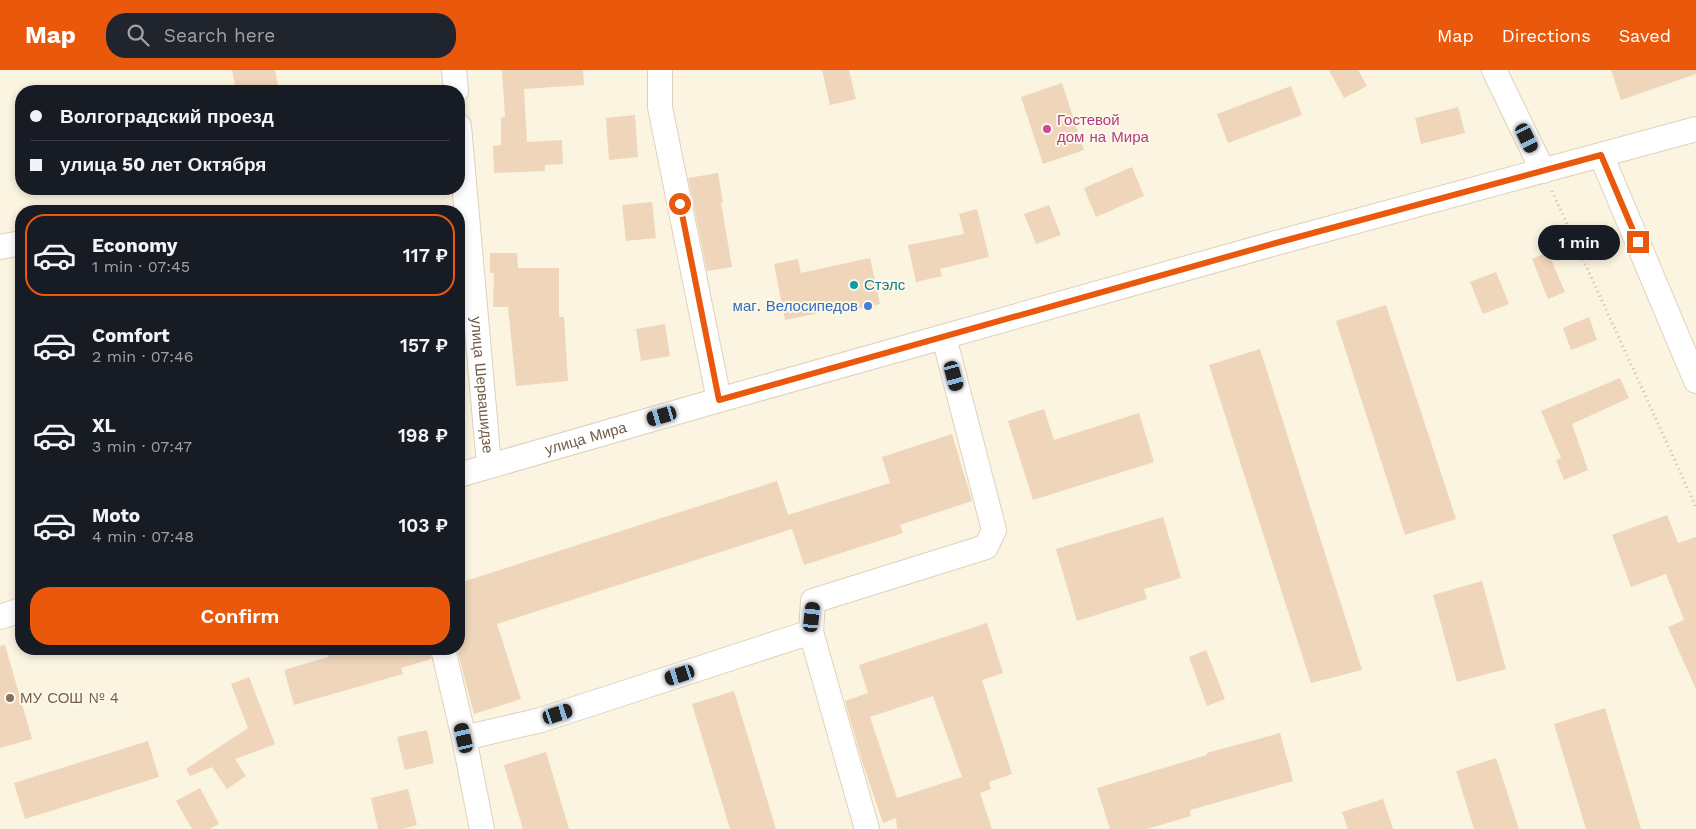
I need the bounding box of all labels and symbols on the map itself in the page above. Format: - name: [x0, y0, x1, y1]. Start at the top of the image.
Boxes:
- place label: Гостевой дом на Мира: [1057, 111, 1149, 146]
- car: [1513, 121, 1540, 155]
- marker: Гостевой дом на Мира: [1041, 123, 1053, 135]
- route start: [669, 193, 691, 215]
- callout: 1 min: [1538, 224, 1620, 260]
- route end: [1627, 231, 1649, 253]
- place label: Стэлс: [864, 276, 906, 294]
- marker: Стэлс: [848, 279, 860, 291]
- place label: маг. Велосипедов: [733, 297, 858, 315]
- marker: маг. Велосипедов: [862, 300, 874, 312]
- street label: улица Шервашидзе: [467, 316, 497, 454]
- car: [942, 360, 965, 392]
- car: [645, 405, 678, 427]
- street label: улица Мира: [543, 418, 629, 459]
- car: [802, 601, 821, 633]
- car: [663, 663, 696, 687]
- place label: МУ СОШ № 4: [20, 689, 119, 707]
- marker: МУ СОШ № 4: [4, 692, 16, 704]
- car: [541, 702, 574, 726]
- car: [453, 722, 474, 754]

